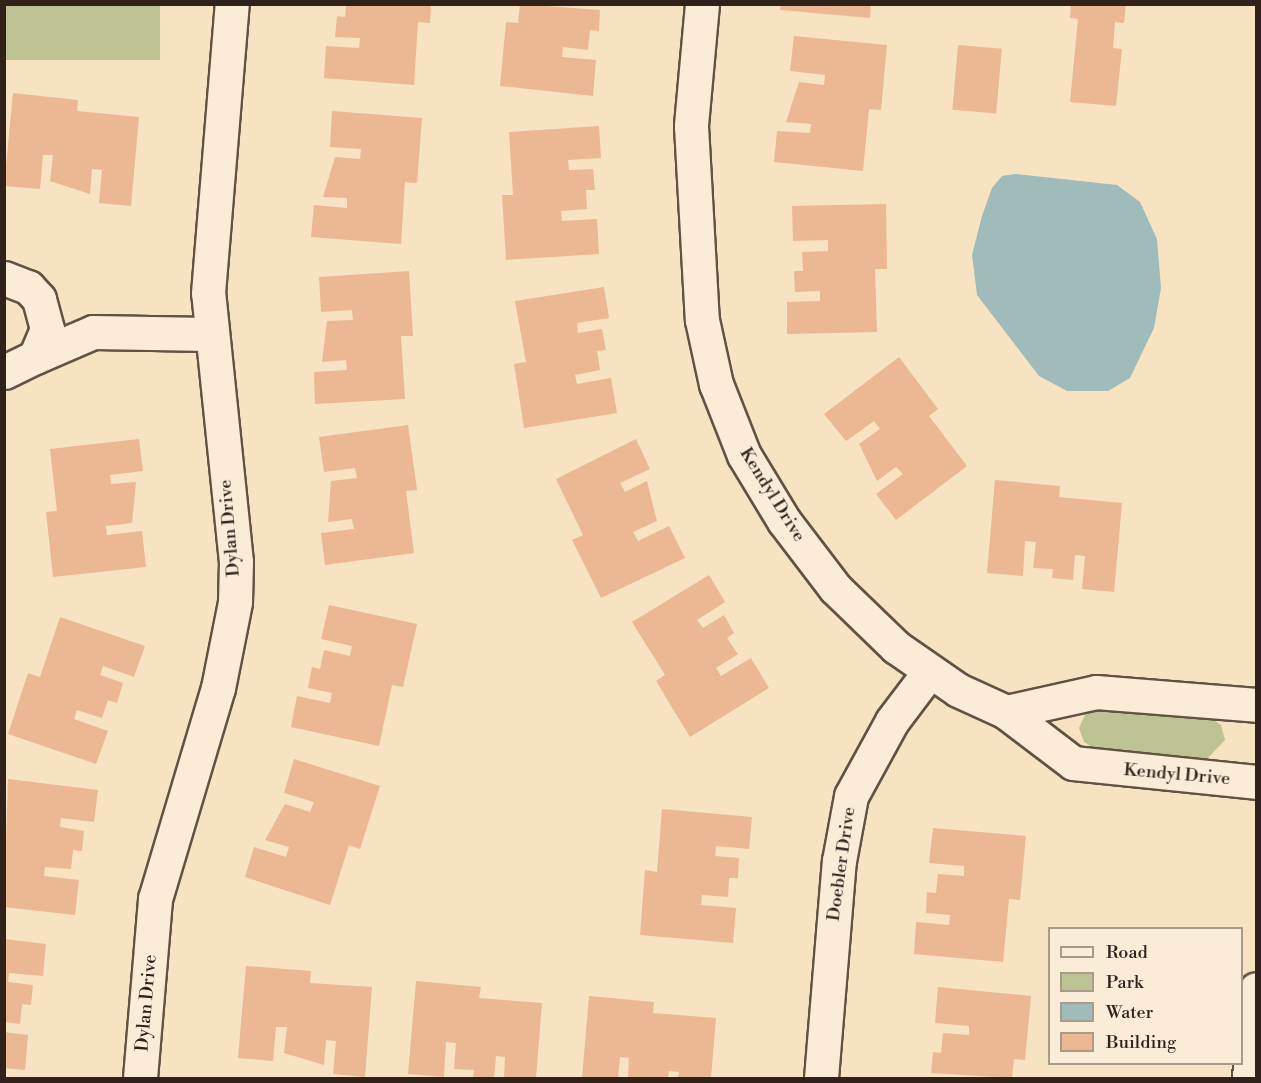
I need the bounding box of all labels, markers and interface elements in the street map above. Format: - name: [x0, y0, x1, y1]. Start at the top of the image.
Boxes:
- street label: Kendyl Drive: [735, 444, 809, 546]
- street label: Dylan Drive: [215, 479, 245, 577]
- street label: Kendyl Drive: [1123, 760, 1231, 790]
- street label: Doebler Drive: [823, 805, 861, 923]
- legend: [1048, 927, 1243, 1065]
- text: Road: [1106, 941, 1148, 964]
- street label: Dylan Drive: [132, 954, 162, 1052]
- text: Park: [1106, 971, 1143, 994]
- text: Water: [1106, 1001, 1153, 1024]
- text: Building: [1106, 1031, 1176, 1054]

